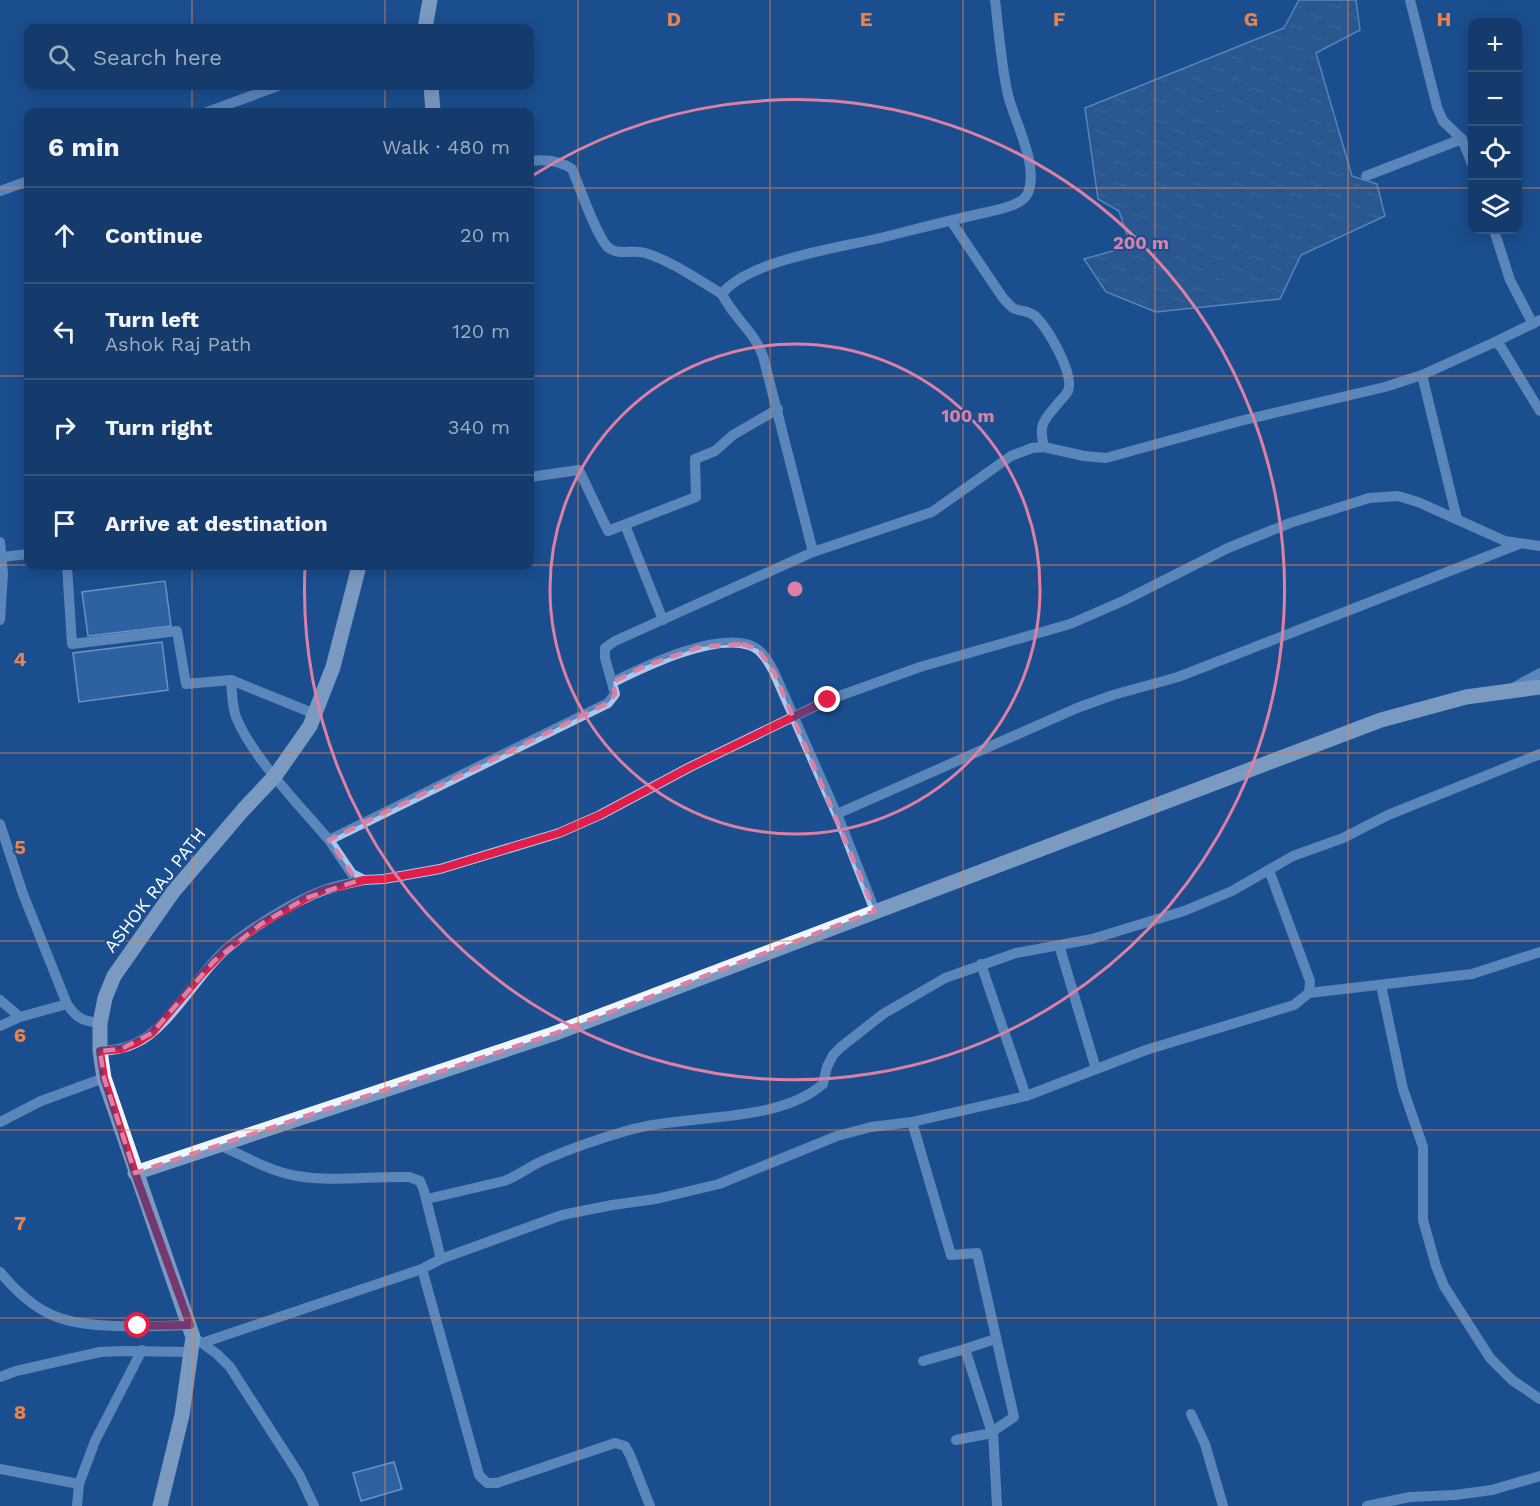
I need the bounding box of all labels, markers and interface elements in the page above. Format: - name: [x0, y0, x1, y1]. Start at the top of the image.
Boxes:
- text: D: [667, 7, 681, 31]
- text: E: [860, 7, 872, 31]
- text: F: [1053, 7, 1065, 31]
- text: G: [1244, 7, 1258, 31]
- text: H: [1437, 7, 1451, 31]
- map controls: [1468, 18, 1522, 234]
- button: +: [1468, 18, 1522, 72]
- search box: [24, 24, 534, 90]
- icon: search: [45, 41, 78, 74]
- text: Search here: [93, 45, 222, 70]
- button: −: [1468, 72, 1522, 126]
- button: locate: [1468, 126, 1522, 180]
- text: 6 min: [48, 132, 120, 162]
- text: Walk · 480 m: [382, 135, 510, 159]
- button: layers: [1468, 180, 1522, 234]
- icon: ahead: [48, 219, 81, 252]
- text: Continue: [105, 223, 203, 248]
- text: 20 m: [460, 223, 510, 247]
- text: 200 m: [1113, 232, 1169, 253]
- text: Turn left: [105, 307, 199, 332]
- icon: left: [48, 315, 81, 348]
- text: 120 m: [452, 319, 510, 343]
- text: Ashok Raj Path: [105, 332, 251, 356]
- text: 100 m: [941, 405, 995, 426]
- icon: right: [48, 411, 81, 444]
- text: Turn right: [105, 415, 212, 440]
- text: 340 m: [448, 415, 510, 439]
- icon: arrive: [48, 507, 81, 540]
- text: Arrive at destination: [105, 511, 328, 536]
- centre of rings: [785, 579, 805, 599]
- text: 4: [14, 647, 27, 671]
- route end: [814, 686, 840, 712]
- street label: ASHOK RAJ PATH: [99, 823, 210, 956]
- text: 5: [14, 835, 26, 859]
- text: 6: [14, 1023, 26, 1047]
- text: 7: [14, 1211, 26, 1235]
- route start: [124, 1312, 150, 1338]
- text: 8: [14, 1400, 26, 1424]

